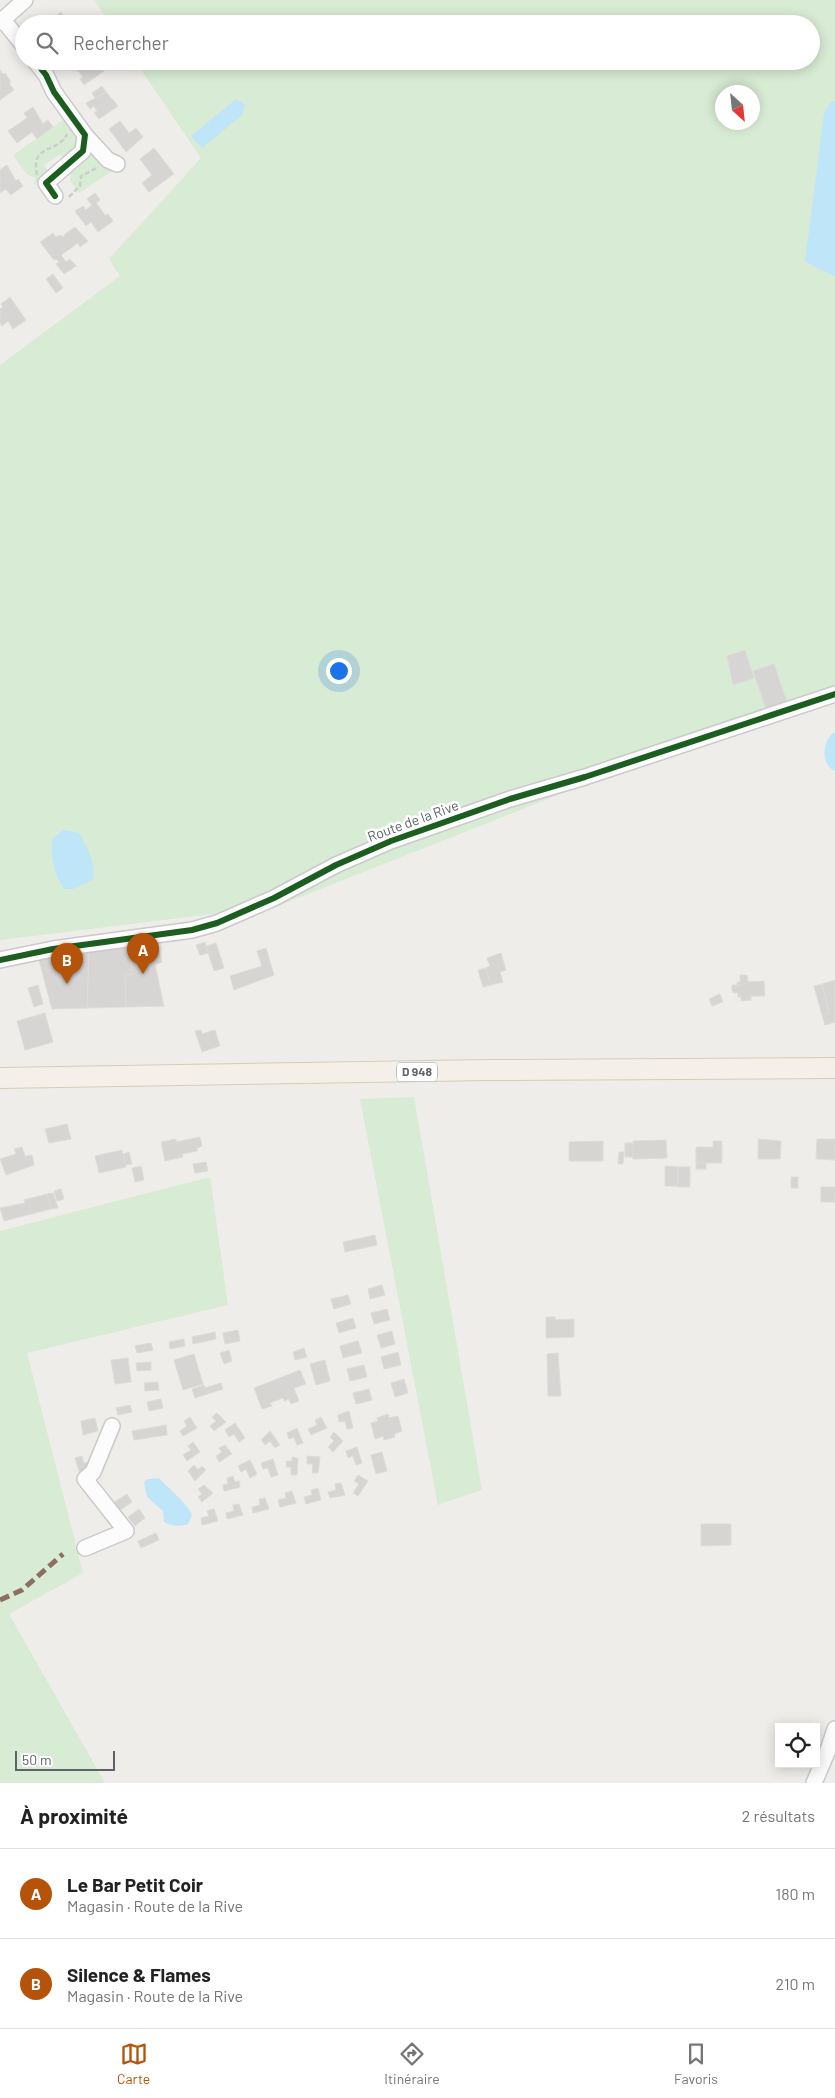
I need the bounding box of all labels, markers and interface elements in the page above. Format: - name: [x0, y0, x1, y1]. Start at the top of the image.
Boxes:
- search box: [15, 15, 820, 70]
- icon: search: [33, 29, 61, 57]
- text: Rechercher: [73, 31, 169, 54]
- north arrow: [715, 85, 760, 130]
- your location: [326, 658, 352, 684]
- street label: Route de la Rive: [365, 796, 461, 845]
- pin: A: [127, 933, 159, 974]
- pin: B: [51, 943, 83, 984]
- road number: D 948: [397, 1062, 437, 1082]
- map controls: [775, 1723, 820, 1768]
- button: locate: [775, 1723, 820, 1768]
- scale bar: [15, 1748, 115, 1771]
- text: 50 m: [22, 1751, 51, 1768]
- text: À proximité: [20, 1803, 128, 1828]
- text: 2 résultats: [742, 1806, 815, 1825]
- text: Le Bar Petit Coir: [67, 1873, 203, 1896]
- text: A: [31, 1884, 41, 1903]
- text: 180 m: [776, 1884, 815, 1903]
- text: Magasin · Route de la Rive: [67, 1896, 243, 1915]
- text: Silence & Flames: [67, 1963, 211, 1986]
- text: B: [31, 1974, 41, 1993]
- text: 210 m: [776, 1974, 815, 1993]
- text: Magasin · Route de la Rive: [67, 1986, 243, 2005]
- tab: Carte: [117, 2040, 150, 2087]
- tab: Itinéraire: [384, 2040, 440, 2087]
- tab: Favoris: [674, 2040, 718, 2087]

